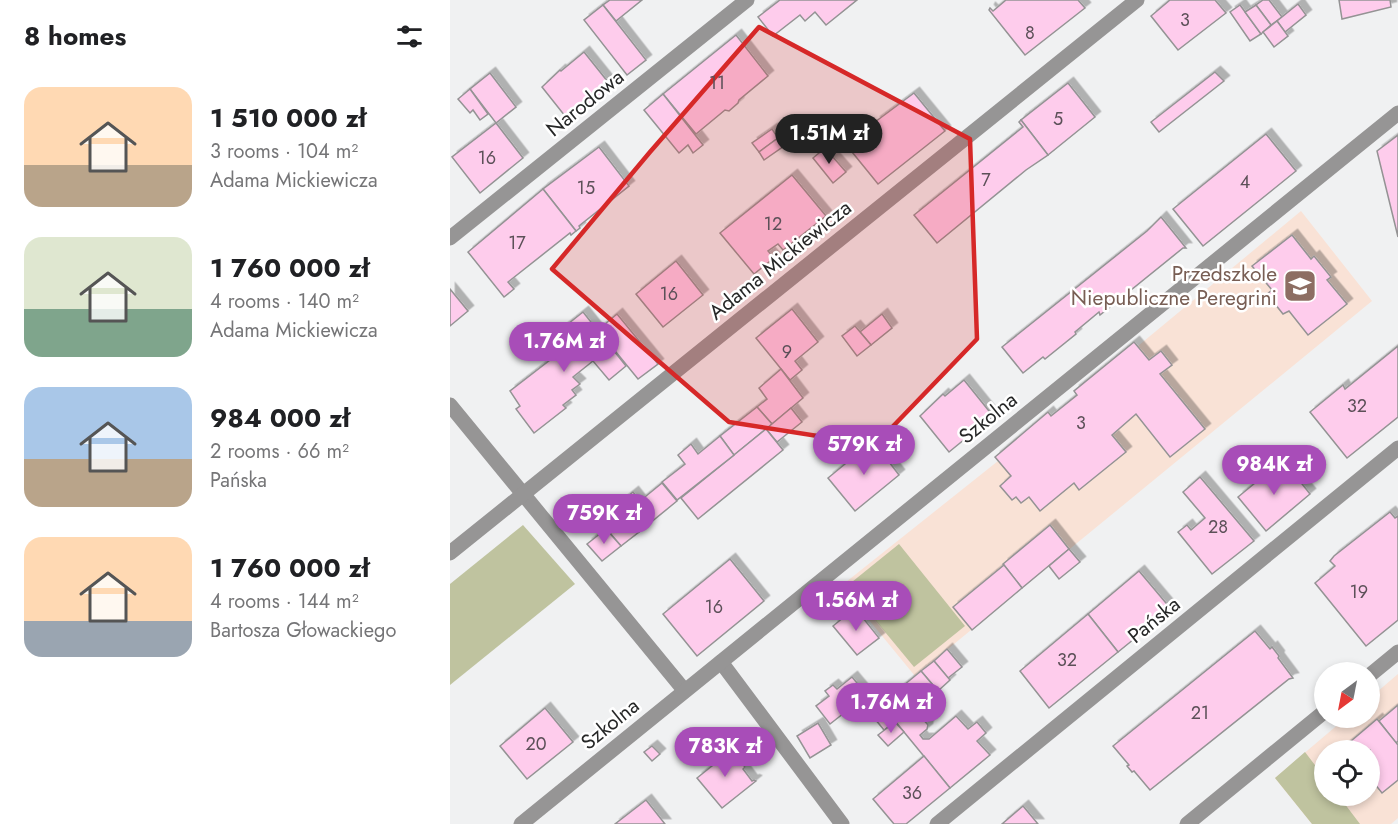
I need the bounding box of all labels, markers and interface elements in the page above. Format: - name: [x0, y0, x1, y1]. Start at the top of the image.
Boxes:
- house number: 3: [1180, 7, 1190, 33]
- text: 8 homes: [24, 17, 126, 55]
- icon: filters: [393, 20, 426, 53]
- house number: 8: [1025, 20, 1035, 46]
- street label: Narodowa: [540, 62, 630, 144]
- house number: 11: [709, 70, 725, 96]
- text: 1 510 000 zł: [210, 99, 366, 137]
- house number: 5: [1053, 106, 1063, 132]
- icon: home: [72, 111, 144, 183]
- pin: 1.51M zł: [767, 114, 891, 165]
- text: 1.51M zł: [789, 119, 869, 148]
- text: 3 rooms · 104 m²: [210, 137, 358, 166]
- house number: 16: [478, 145, 496, 171]
- text: Adama Mickiewicza: [210, 166, 378, 195]
- house number: 7: [981, 167, 991, 193]
- house number: 4: [1240, 169, 1250, 195]
- house number: 15: [577, 175, 595, 201]
- street label: Adama Mickiewicza: [702, 193, 858, 327]
- house number: 12: [764, 211, 782, 237]
- house number: 17: [508, 230, 526, 256]
- text: 1 760 000 zł: [210, 249, 369, 287]
- place label: Przedszkole Niepubliczne Peregrini: [1071, 259, 1277, 313]
- icon: home: [72, 261, 144, 333]
- school or university icon: Przedszkole Niepubliczne Peregrini: [1282, 268, 1318, 304]
- house number: 16: [660, 281, 678, 307]
- text: 4 rooms · 140 m²: [210, 287, 359, 316]
- text: Adama Mickiewicza: [210, 316, 378, 345]
- pin: 1.76M zł: [502, 322, 626, 373]
- text: 1.76M zł: [523, 327, 605, 356]
- house number: 9: [782, 339, 792, 365]
- street label: Szkolna: [952, 385, 1024, 451]
- house number: 32: [1347, 393, 1367, 419]
- text: 984 000 zł: [210, 399, 350, 437]
- house number: 3: [1076, 410, 1086, 436]
- icon: home: [72, 411, 144, 483]
- pin: 579K zł: [809, 425, 919, 476]
- text: 579K zł: [827, 430, 901, 459]
- text: 2 rooms · 66 m²: [210, 437, 349, 466]
- pin: 984K zł: [1219, 445, 1329, 496]
- text: 984K zł: [1236, 450, 1312, 479]
- text: Pańska: [210, 466, 267, 495]
- pin: 759K zł: [549, 494, 659, 545]
- text: 759K zł: [567, 499, 641, 528]
- house number: 28: [1208, 514, 1228, 540]
- text: 1 760 000 zł: [210, 549, 369, 587]
- icon: home: [72, 561, 144, 633]
- house number: 19: [1350, 579, 1368, 605]
- pin: 1.56M zł: [794, 581, 918, 632]
- text: 1.56M zł: [815, 586, 897, 615]
- text: 4 rooms · 144 m²: [210, 587, 359, 616]
- street label: Pańska: [1121, 590, 1187, 650]
- house number: 16: [705, 594, 723, 620]
- text: Bartosza Głowackiego: [210, 616, 396, 645]
- house number: 32: [1057, 647, 1077, 673]
- north arrow: [1314, 662, 1380, 728]
- map controls: [1314, 662, 1380, 806]
- pin: 1.76M zł: [829, 683, 953, 734]
- text: 1.76M zł: [850, 688, 932, 717]
- street label: Szkolna: [574, 691, 646, 757]
- house number: 21: [1191, 700, 1209, 726]
- pin: 783K zł: [670, 727, 780, 778]
- house number: 20: [525, 731, 547, 757]
- text: 783K zł: [689, 732, 761, 761]
- button: locate: [1314, 740, 1380, 806]
- house number: 36: [902, 780, 922, 806]

